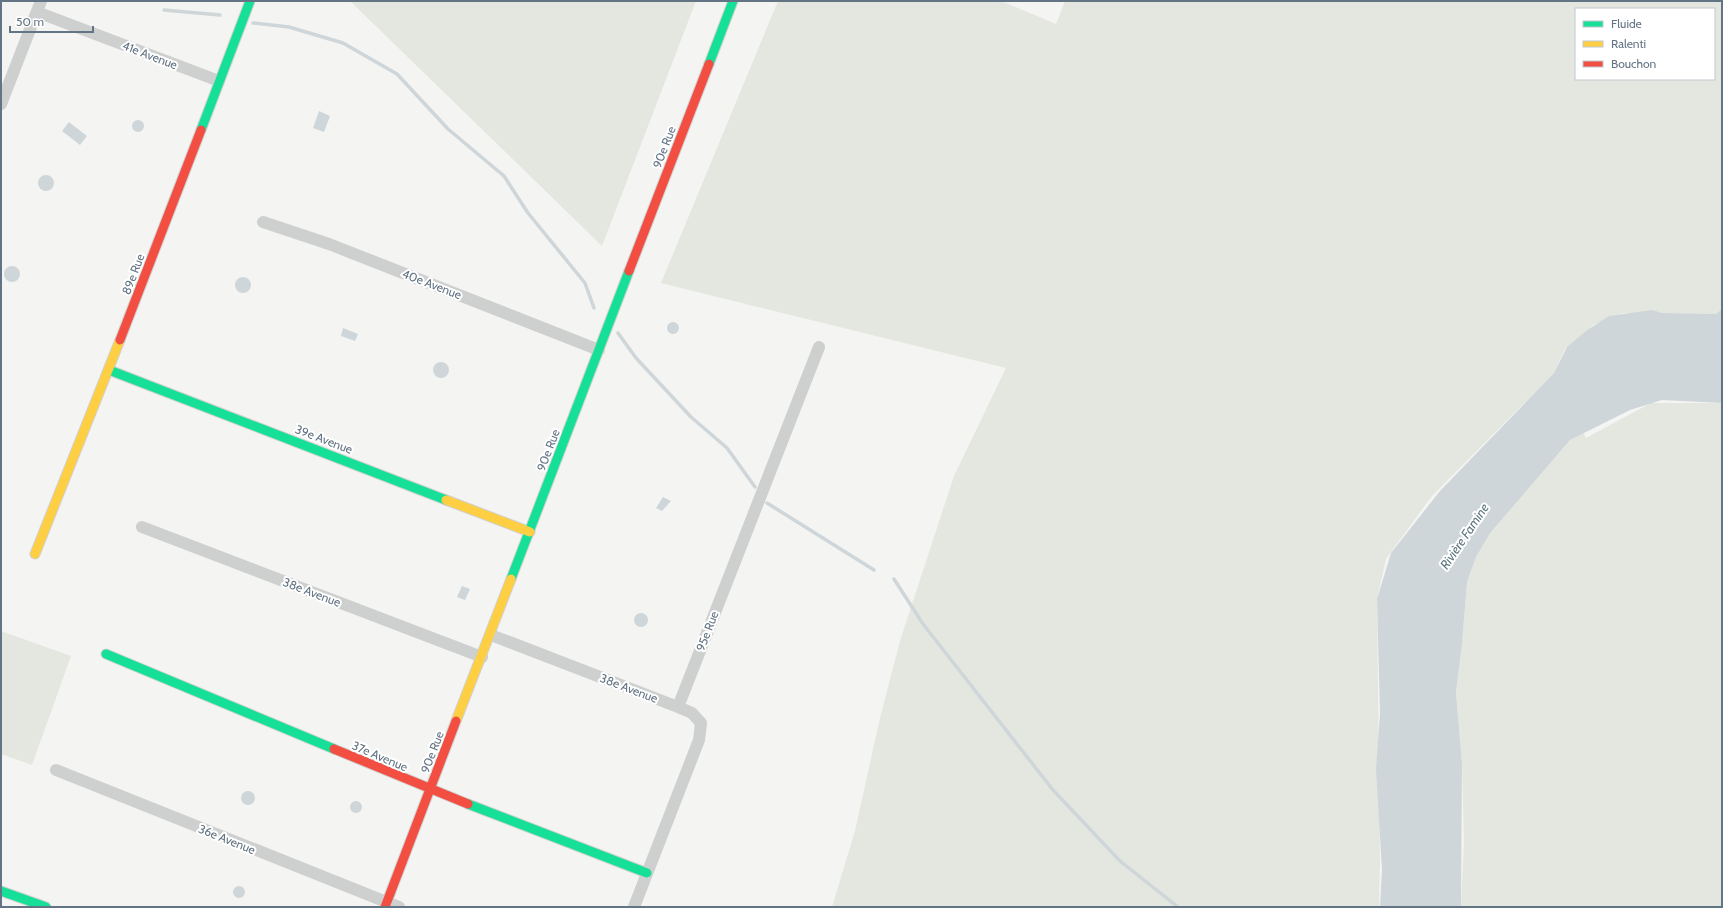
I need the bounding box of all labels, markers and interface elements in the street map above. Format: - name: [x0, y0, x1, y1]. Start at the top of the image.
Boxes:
- scale bar: [10, 8, 93, 34]
- legend: [1575, 8, 1715, 80]
- text: 50 m: [16, 14, 44, 29]
- text: Fluide: [1611, 16, 1642, 31]
- text: Ralenti: [1611, 36, 1646, 51]
- street label: 41e Avenue: [120, 38, 180, 72]
- text: Bouchon: [1611, 56, 1657, 71]
- street label: 90e Rue: [649, 124, 679, 170]
- street label: 89e Rue: [118, 251, 148, 297]
- street label: 40e Avenue: [400, 266, 464, 302]
- street label: 39e Avenue: [293, 421, 355, 457]
- street label: 90e Rue: [533, 427, 563, 473]
- water label: Rivière Famine: [1436, 500, 1492, 572]
- street label: 38e Avenue: [281, 574, 343, 610]
- street label: 95e Rue: [693, 609, 721, 653]
- street label: 38e Avenue: [598, 670, 660, 706]
- street label: 90e Rue: [417, 729, 447, 775]
- street label: 37e Avenue: [350, 738, 410, 774]
- street label: 36e Avenue: [196, 821, 258, 857]

